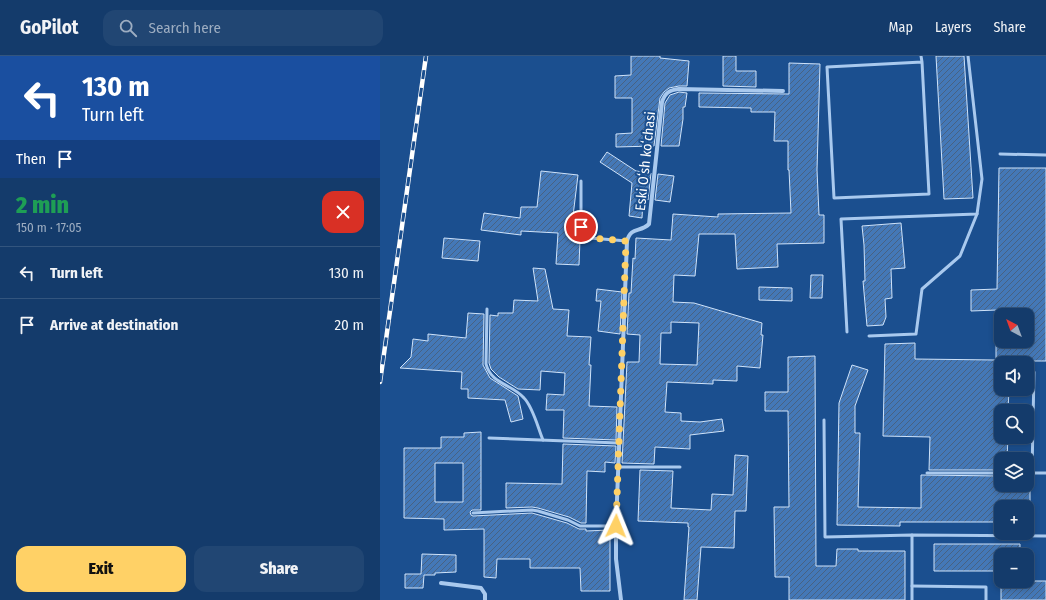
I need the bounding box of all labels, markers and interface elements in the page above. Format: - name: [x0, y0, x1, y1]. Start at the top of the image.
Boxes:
- search box: [103, 10, 383, 46]
- text: GoPilot: [20, 16, 79, 39]
- icon: search: [117, 17, 139, 39]
- text: Search here: [149, 19, 221, 37]
- text: Map: [889, 19, 913, 36]
- text: Layers: [935, 19, 971, 36]
- text: Share: [993, 19, 1026, 36]
- text: 130 m: [82, 70, 150, 103]
- icon: left: [16, 72, 68, 124]
- text: Turn left: [82, 104, 144, 126]
- street label: Eski Oʻsh koʻchasi: [632, 111, 659, 212]
- icon: arrive: [54, 148, 76, 170]
- text: Then: [16, 150, 46, 168]
- text: 2 min: [16, 191, 69, 219]
- button: close: [322, 191, 364, 233]
- pin: [564, 210, 598, 244]
- icon: arrive: [570, 216, 592, 238]
- text: 150 m · 17:05: [16, 220, 82, 235]
- icon: left: [16, 262, 38, 284]
- text: Turn left: [50, 264, 103, 282]
- text: 130 m: [329, 264, 364, 282]
- north arrow: [994, 308, 1034, 348]
- map controls: [994, 308, 1034, 588]
- icon: arrive: [16, 314, 38, 336]
- text: Arrive at destination: [50, 316, 178, 334]
- text: 20 m: [335, 316, 364, 334]
- button: sound: [994, 356, 1034, 396]
- button: search: [994, 404, 1034, 444]
- button: layers: [994, 452, 1034, 492]
- button: +: [994, 500, 1034, 540]
- position arrow: [595, 505, 637, 547]
- button: Exit: [16, 546, 186, 592]
- button: Share: [194, 546, 364, 592]
- button: −: [994, 548, 1034, 588]

